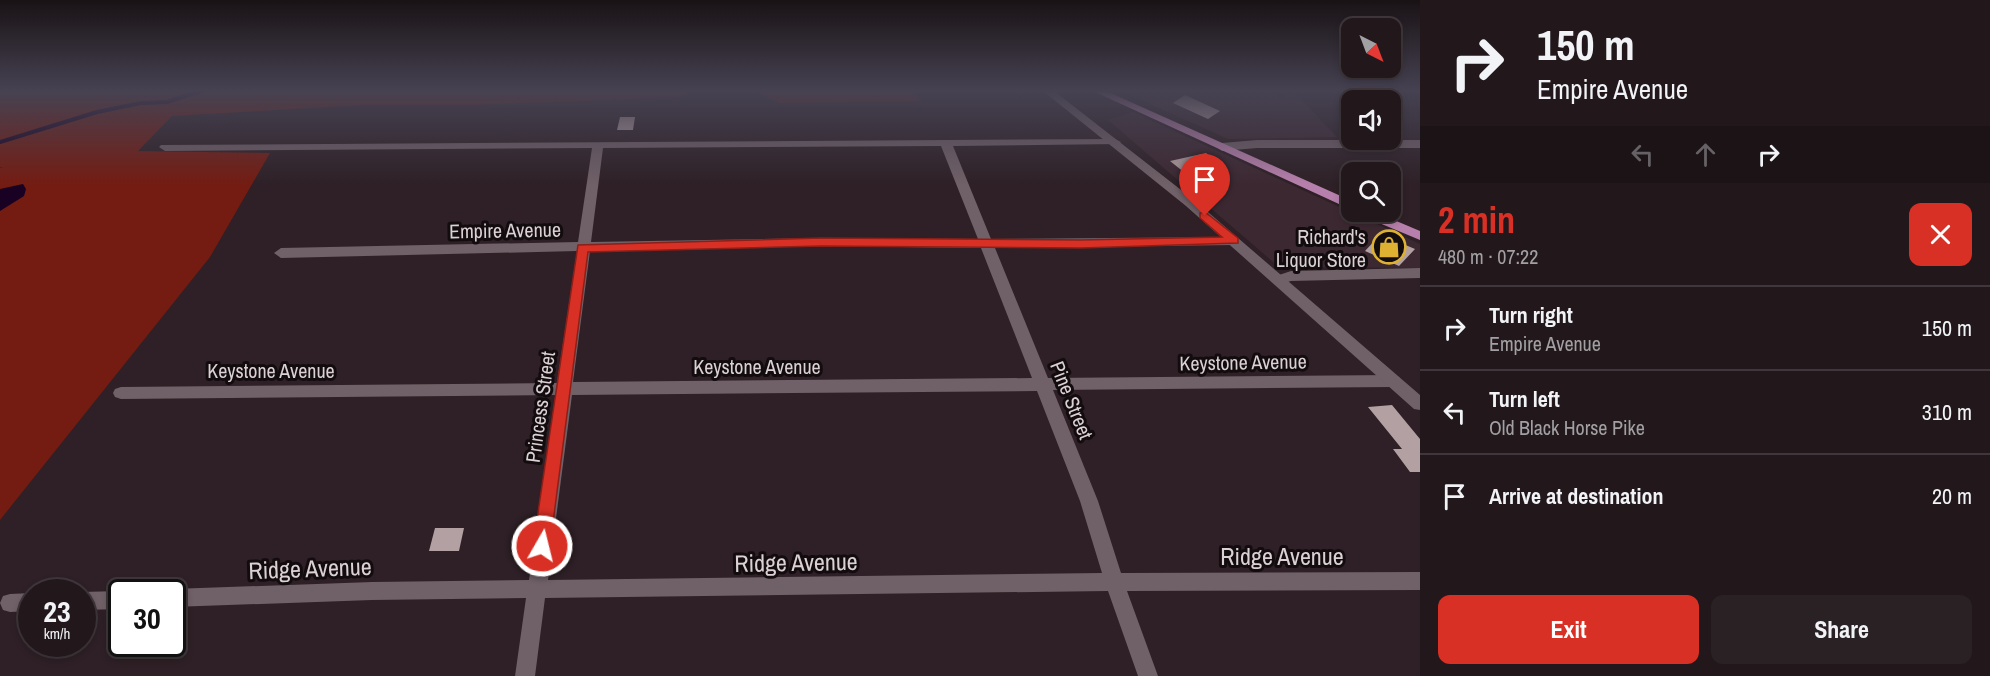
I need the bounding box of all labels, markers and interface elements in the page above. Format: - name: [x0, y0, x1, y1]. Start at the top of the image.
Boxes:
- text: 150 m: [1537, 17, 1635, 73]
- north arrow: [1341, 18, 1401, 78]
- map controls: [1341, 18, 1401, 222]
- icon: right: [1438, 24, 1516, 102]
- text: Empire Avenue: [1537, 71, 1688, 107]
- button: sound: [1341, 90, 1401, 150]
- icon: left: [1626, 138, 1659, 171]
- icon: ahead: [1689, 138, 1722, 171]
- icon: right: [1752, 138, 1785, 171]
- pin: [1179, 154, 1230, 216]
- button: search: [1341, 162, 1401, 222]
- icon: arrive: [1188, 163, 1221, 196]
- text: 2 min: [1438, 196, 1515, 244]
- button: close: [1909, 203, 1972, 266]
- street label: Empire Avenue: [449, 216, 561, 244]
- place label: Richard's Liquor Store: [1276, 223, 1366, 273]
- shop icon: Richard's Liquor Store: [1371, 229, 1407, 265]
- text: 480 m · 07:22: [1438, 243, 1538, 270]
- text: Turn right: [1489, 300, 1573, 330]
- icon: right: [1438, 312, 1471, 345]
- text: 150 m: [1922, 313, 1972, 343]
- text: Empire Avenue: [1489, 330, 1601, 357]
- street label: Keystone Avenue: [1179, 347, 1307, 377]
- street label: Princess Street: [519, 349, 561, 464]
- street label: Keystone Avenue: [693, 353, 821, 380]
- street label: Keystone Avenue: [207, 357, 335, 384]
- street label: Pine Street: [1044, 357, 1100, 444]
- text: Turn left: [1489, 384, 1560, 414]
- icon: left: [1438, 396, 1471, 429]
- text: 310 m: [1922, 397, 1972, 427]
- text: Old Black Horse Pike: [1489, 414, 1645, 441]
- icon: arrive: [1438, 480, 1471, 513]
- text: Arrive at destination: [1489, 481, 1663, 511]
- text: 20 m: [1932, 481, 1972, 511]
- position arrow: [510, 514, 574, 578]
- street label: Ridge Avenue: [1220, 540, 1344, 572]
- street label: Ridge Avenue: [734, 545, 858, 579]
- street label: Ridge Avenue: [248, 550, 372, 586]
- speed limit sign: 30: [108, 579, 186, 657]
- text: 23: [43, 591, 71, 631]
- button: Exit: [1438, 595, 1699, 664]
- button: Share: [1711, 595, 1972, 664]
- text: km/h: [44, 623, 70, 644]

